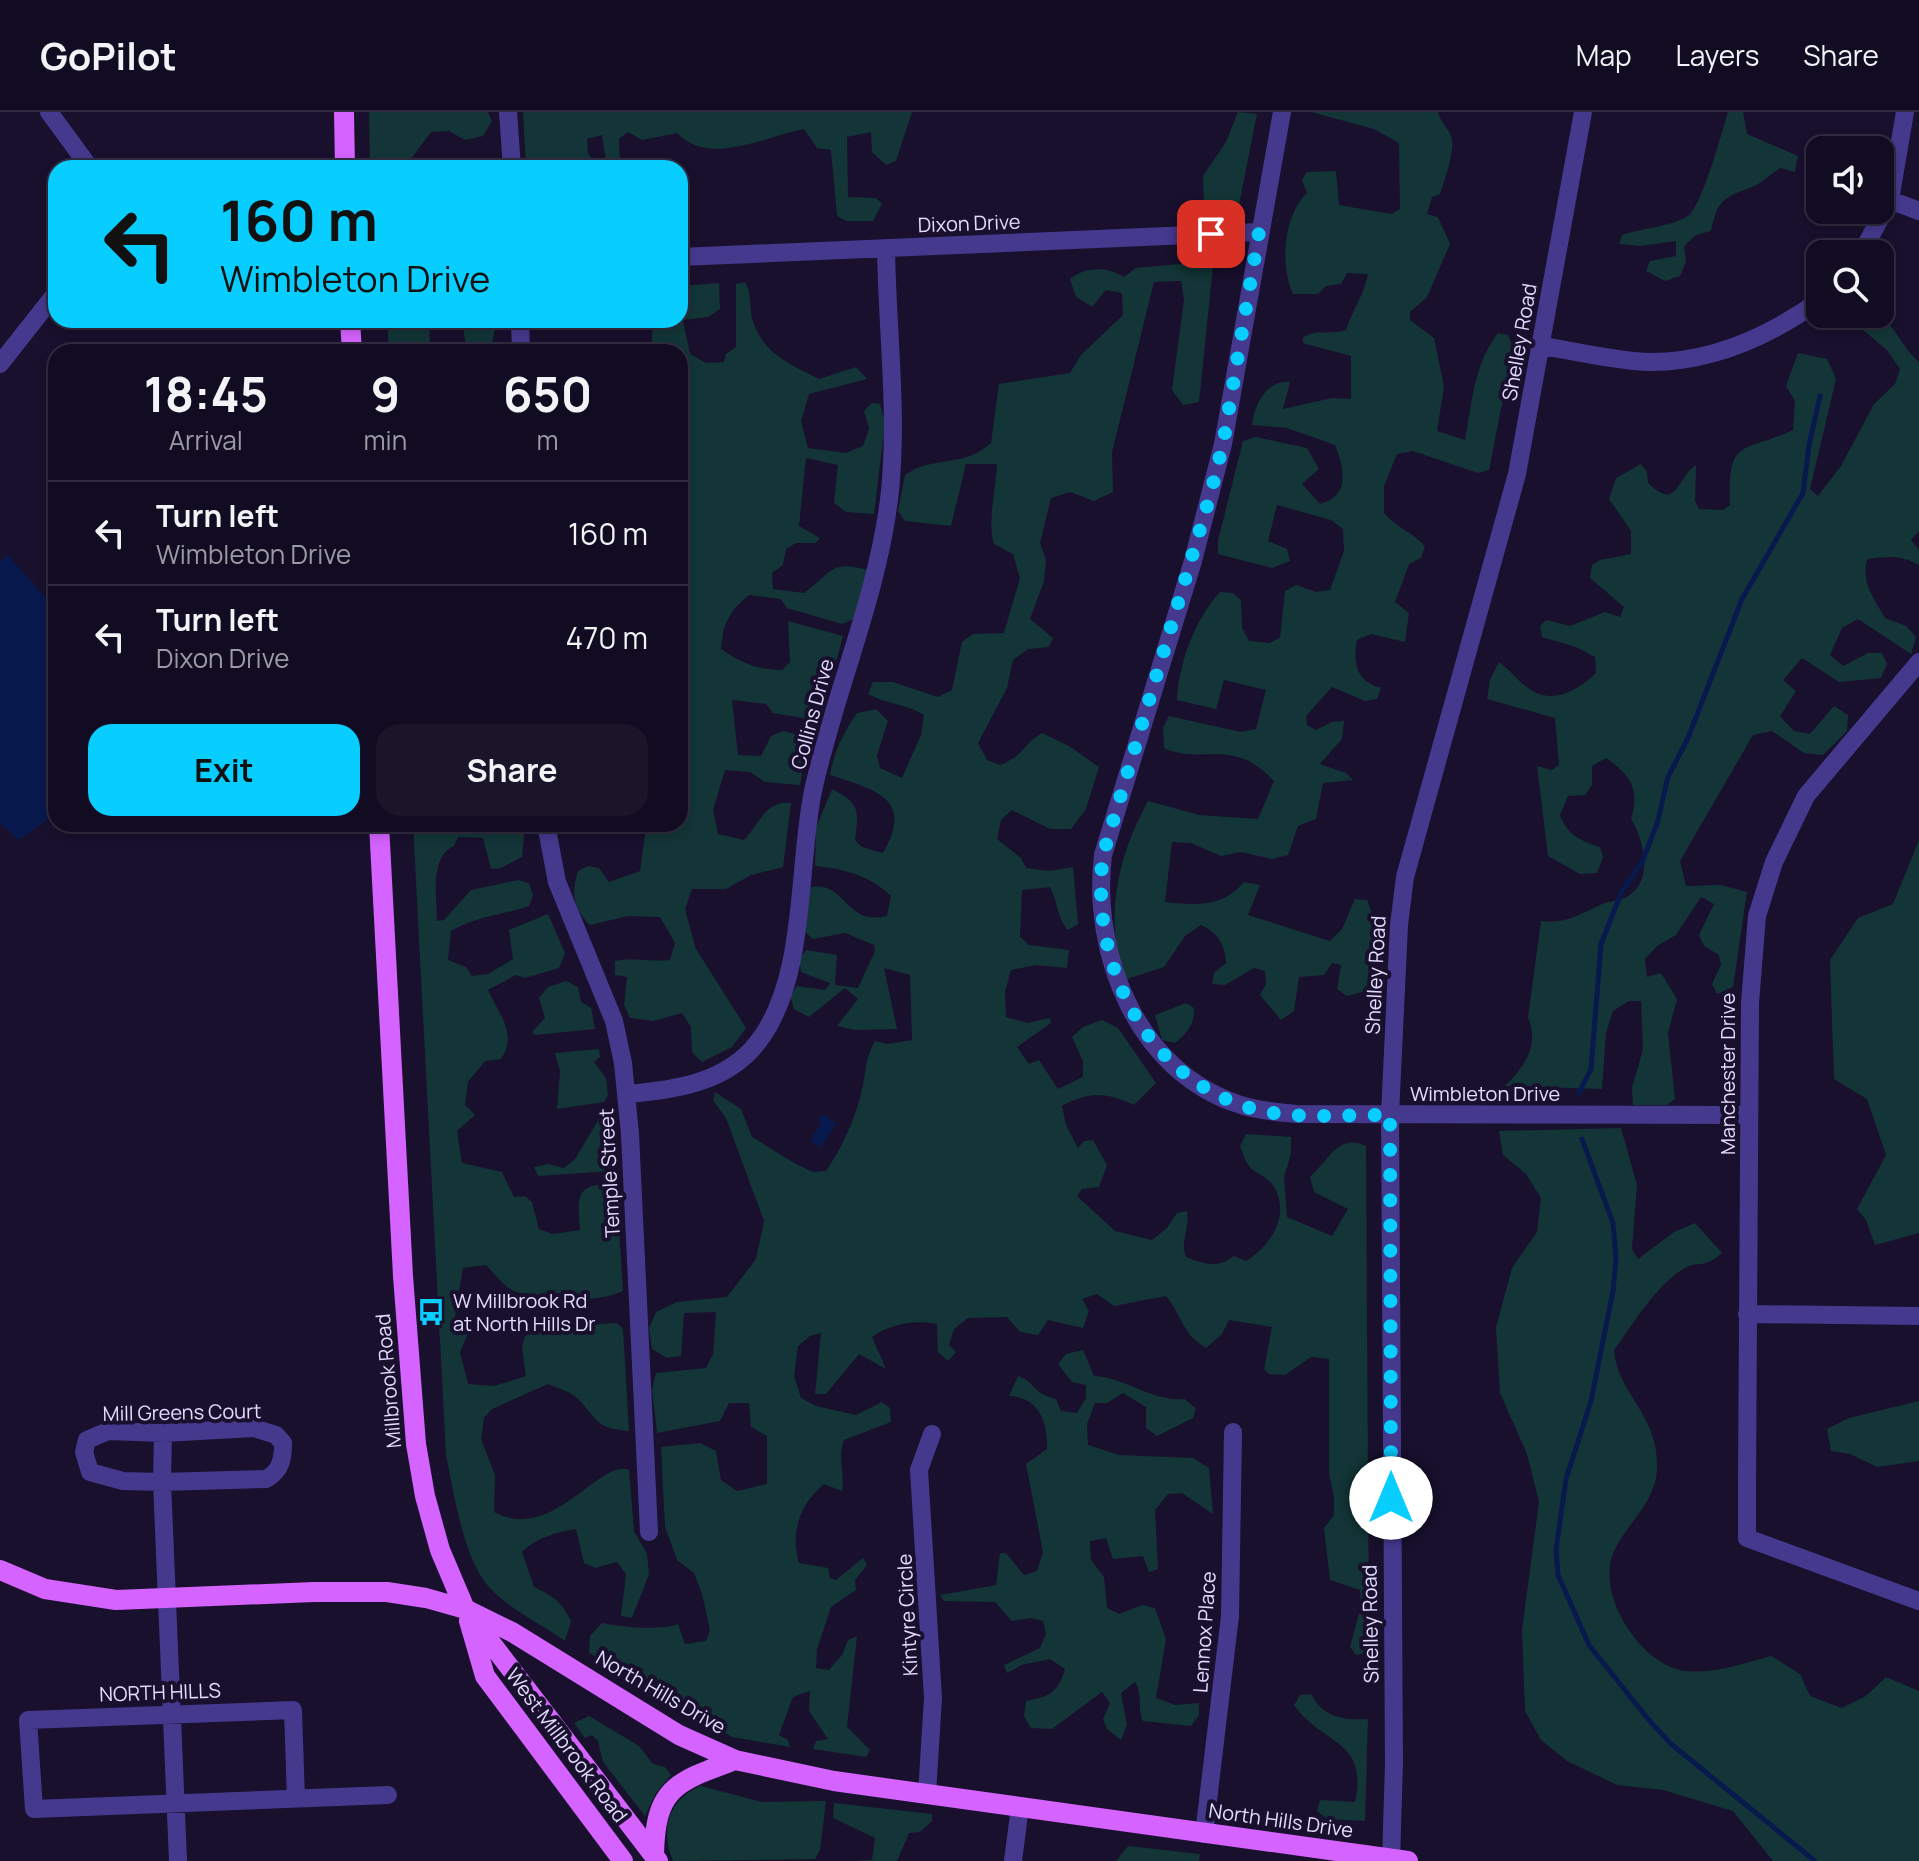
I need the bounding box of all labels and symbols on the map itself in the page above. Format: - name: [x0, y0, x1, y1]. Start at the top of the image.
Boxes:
- pin: [1177, 200, 1245, 268]
- street label: Dixon Drive: [917, 208, 1021, 238]
- street label: Shelley Road: [1495, 281, 1543, 403]
- street label: Collins Drive: [784, 656, 840, 772]
- street label: Shelley Road: [1358, 915, 1392, 1035]
- street label: Manchester Drive: [1714, 993, 1741, 1155]
- street label: Wimbleton Drive: [1410, 1080, 1560, 1107]
- street label: Temple Street: [592, 1108, 626, 1238]
- place label: W Millbrook Rd at North Hills Dr: [453, 1287, 596, 1337]
- bus stop icon: W Millbrook Rd at North Hills Dr: [416, 1297, 446, 1327]
- street label: Millbrook Road: [369, 1313, 407, 1449]
- street label: Mill Greens Court: [102, 1397, 262, 1427]
- position arrow: [1349, 1456, 1433, 1540]
- street label: Kintyre Circle: [890, 1553, 924, 1677]
- street label: Shelley Road: [1355, 1564, 1385, 1684]
- street label: Lennox Place: [1186, 1570, 1222, 1694]
- street label: North Hills Drive: [591, 1644, 731, 1740]
- street label: West Millbrook Road: [500, 1662, 634, 1828]
- street label: NORTH HILLS: [99, 1676, 221, 1708]
- street label: North Hills Drive: [1207, 1797, 1355, 1843]

